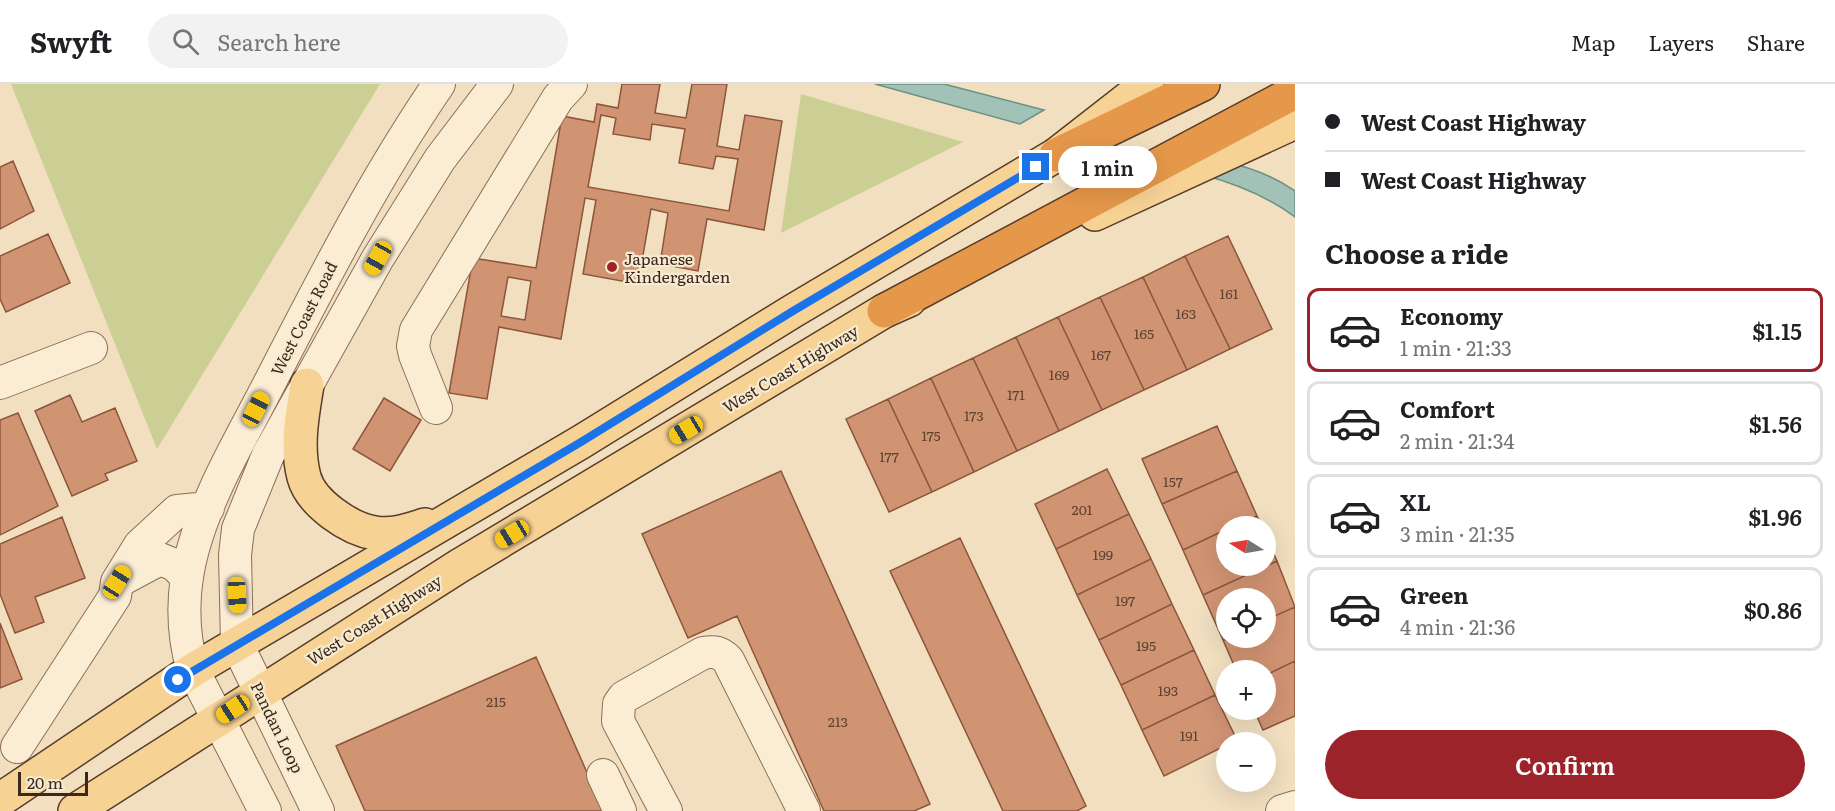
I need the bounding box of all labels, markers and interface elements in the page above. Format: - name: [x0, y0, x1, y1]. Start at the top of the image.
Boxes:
- search box: [148, 14, 568, 68]
- text: Swyft: [30, 20, 112, 62]
- icon: search: [169, 25, 202, 58]
- text: Search here: [217, 25, 341, 58]
- text: Map: [1571, 26, 1616, 57]
- text: Layers: [1649, 26, 1714, 57]
- text: Share: [1747, 26, 1805, 57]
- text: West Coast Highway: [1361, 105, 1586, 138]
- callout: 1 min: [1057, 146, 1156, 188]
- text: 1 min: [1081, 152, 1134, 182]
- route end: [1022, 153, 1049, 180]
- text: West Coast Highway: [1361, 163, 1586, 196]
- text: Choose a ride: [1325, 232, 1508, 272]
- car: [361, 238, 395, 278]
- place label: Japanese Kindergarden: [624, 246, 731, 288]
- street label: West Coast Road: [264, 257, 342, 379]
- marker: Japanese Kindergarden: [605, 260, 619, 274]
- house number: 161: [1220, 283, 1239, 303]
- text: Economy: [1400, 299, 1503, 332]
- house number: 163: [1176, 303, 1196, 323]
- icon: car: [1328, 303, 1382, 357]
- text: $1.15: [1752, 314, 1802, 347]
- street label: West Coast Highway: [718, 317, 863, 418]
- house number: 165: [1134, 323, 1154, 343]
- text: 1 min · 21:33: [1400, 332, 1512, 362]
- house number: 167: [1091, 344, 1111, 364]
- house number: 169: [1049, 364, 1069, 384]
- house number: 171: [1007, 384, 1025, 404]
- car: [240, 389, 272, 429]
- text: Comfort: [1400, 392, 1495, 425]
- icon: car: [1328, 396, 1382, 450]
- house number: 173: [964, 405, 984, 425]
- text: $1.56: [1749, 407, 1802, 440]
- car: [666, 413, 706, 447]
- house number: 175: [921, 425, 941, 445]
- text: 2 min · 21:34: [1400, 425, 1515, 455]
- house number: 177: [879, 446, 899, 466]
- house number: 157: [1163, 471, 1183, 491]
- text: XL: [1400, 485, 1431, 518]
- icon: car: [1328, 489, 1382, 543]
- house number: 201: [1072, 499, 1093, 519]
- text: $1.96: [1748, 500, 1802, 533]
- north arrow: [1216, 516, 1276, 576]
- map controls: [1216, 516, 1276, 792]
- car: [492, 517, 532, 551]
- text: 3 min · 21:35: [1400, 518, 1514, 548]
- house number: 199: [1093, 544, 1113, 564]
- car: [100, 562, 134, 602]
- street label: West Coast Highway: [302, 567, 447, 670]
- car: [227, 577, 247, 613]
- text: Green: [1400, 578, 1469, 611]
- icon: car: [1328, 582, 1382, 636]
- button: locate: [1216, 588, 1276, 648]
- house number: 197: [1115, 590, 1135, 610]
- text: $0.86: [1744, 593, 1802, 626]
- text: 4 min · 21:36: [1400, 611, 1515, 641]
- house number: 195: [1136, 635, 1156, 655]
- button: +: [1216, 660, 1276, 720]
- route start: [164, 666, 191, 693]
- street label: Pandan Loop: [245, 677, 311, 777]
- house number: 193: [1158, 680, 1178, 700]
- house number: 215: [486, 691, 506, 711]
- car: [213, 692, 253, 726]
- house number: 213: [828, 711, 848, 731]
- house number: 191: [1180, 725, 1199, 745]
- button: Confirm: [1325, 730, 1805, 799]
- button: −: [1216, 732, 1276, 792]
- scale bar: [18, 769, 88, 796]
- text: 20 m: [27, 770, 63, 794]

